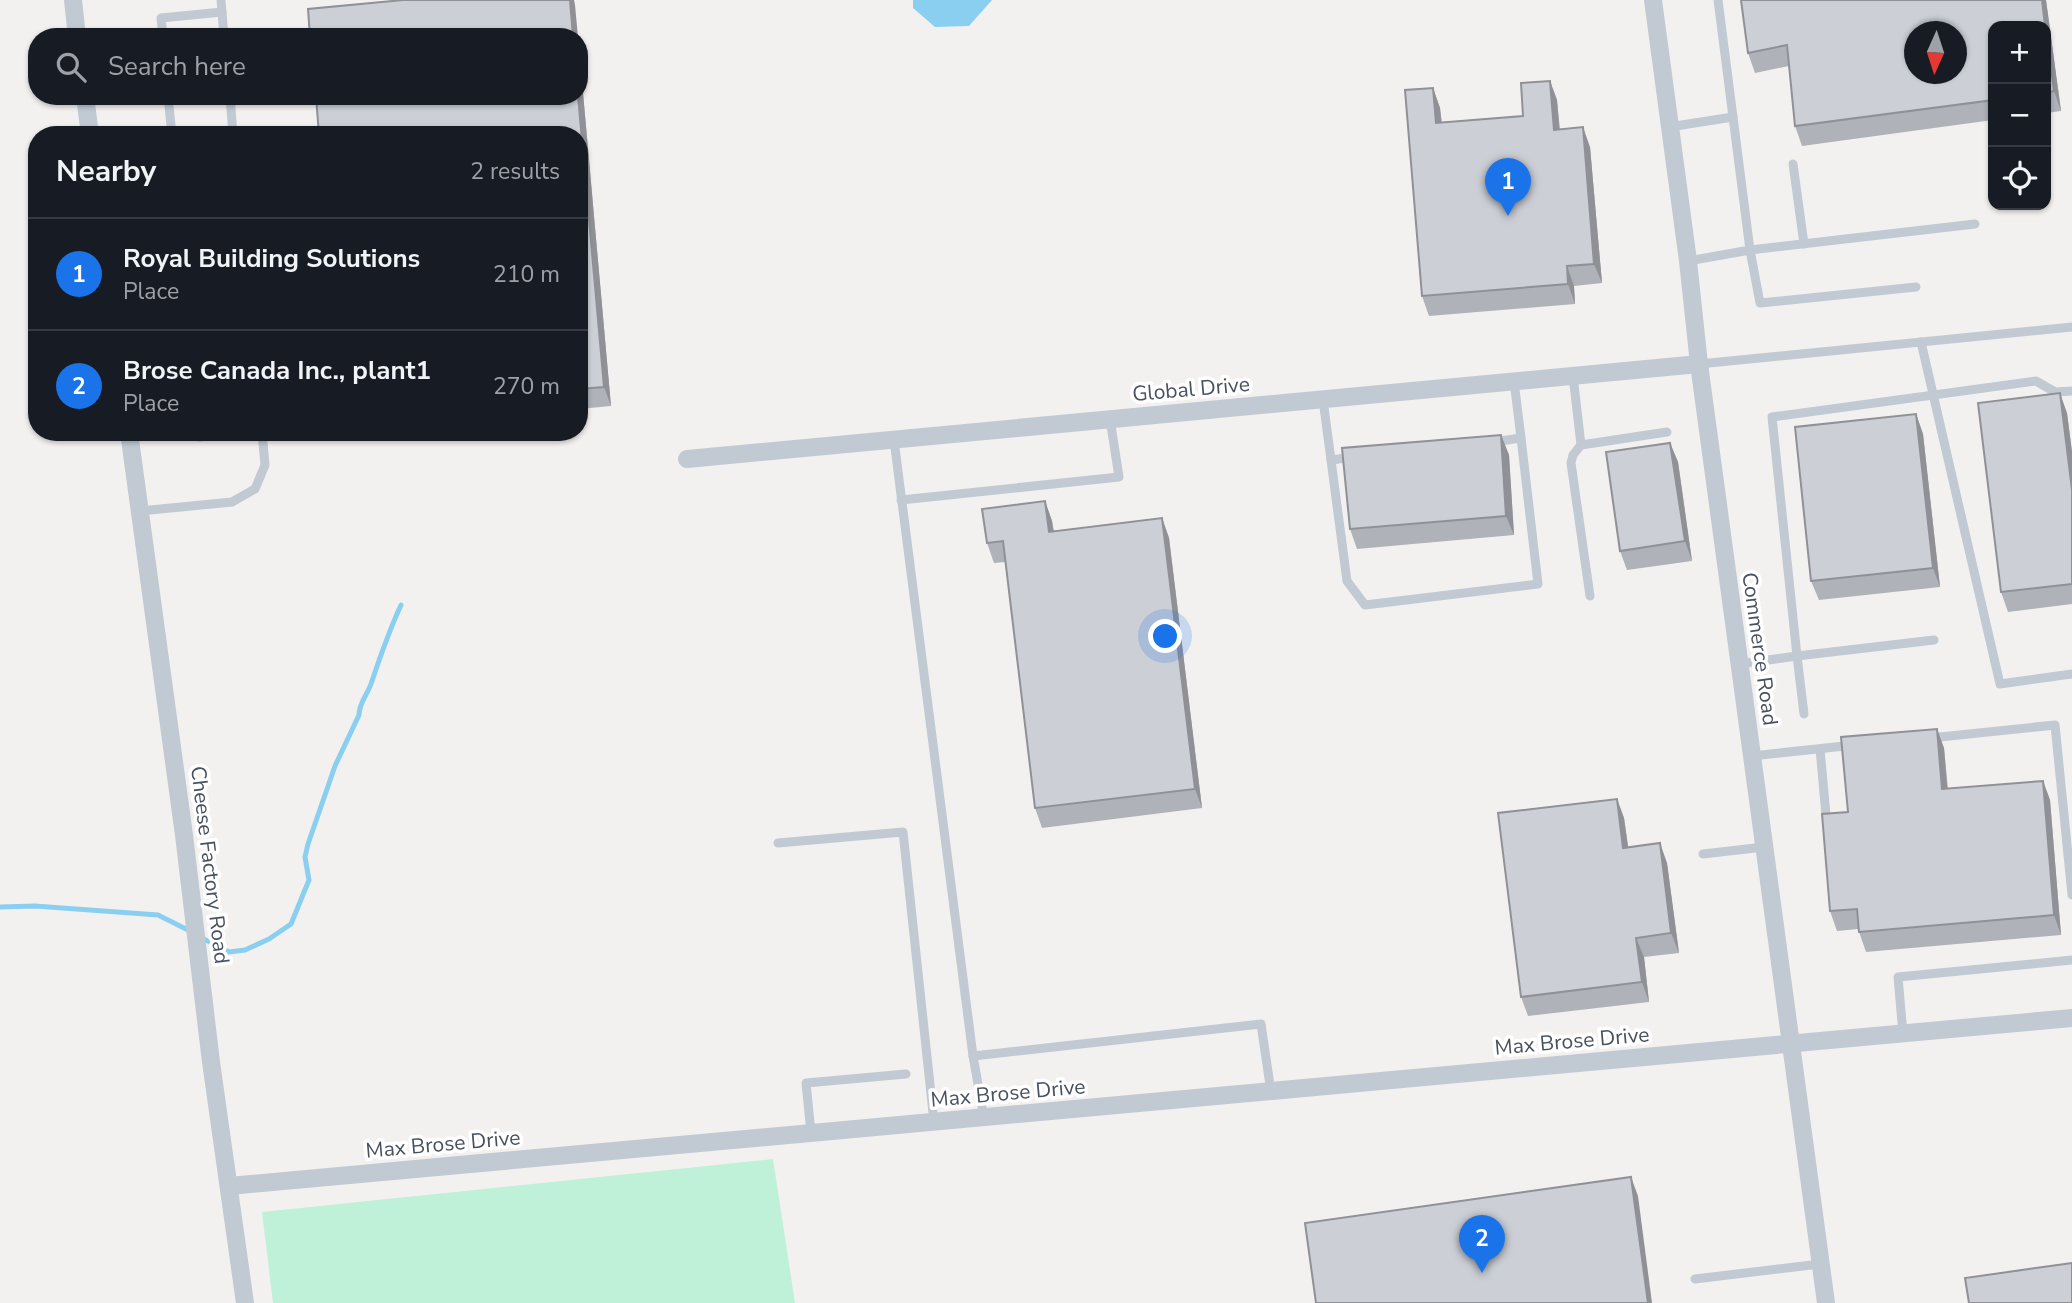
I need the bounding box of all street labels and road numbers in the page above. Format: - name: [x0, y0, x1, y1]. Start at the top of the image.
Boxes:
- street label: Global Drive: [1131, 370, 1251, 408]
- street label: Commerce Road: [1735, 571, 1785, 727]
- street label: Cheese Factory Road: [184, 764, 236, 966]
- street label: Max Brose Drive: [1493, 1020, 1651, 1062]
- street label: Max Brose Drive: [929, 1072, 1087, 1114]
- street label: Max Brose Drive: [364, 1123, 522, 1165]

